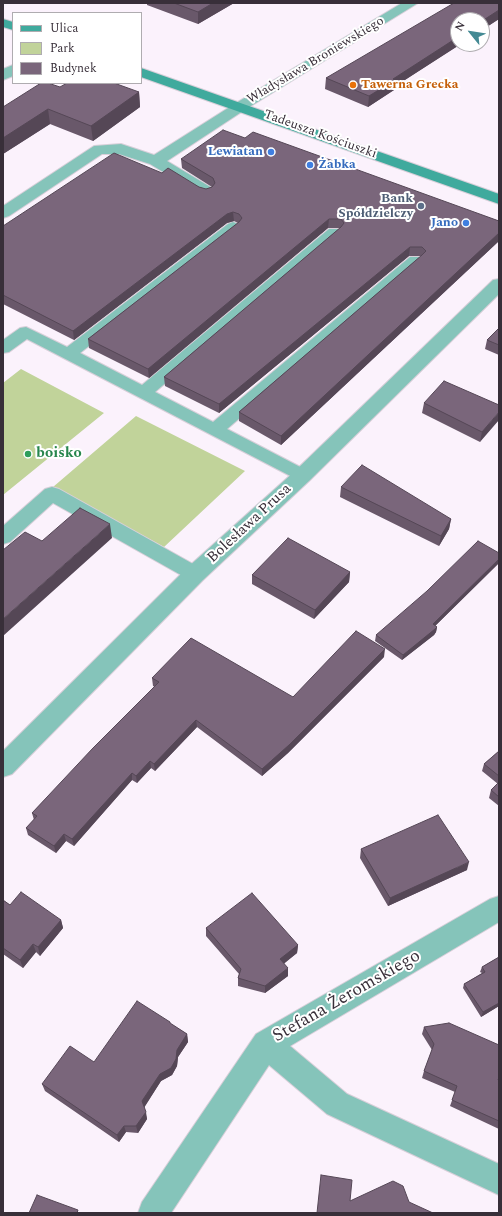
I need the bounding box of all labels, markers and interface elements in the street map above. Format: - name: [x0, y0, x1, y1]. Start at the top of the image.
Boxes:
- legend: [12, 12, 142, 84]
- north arrow: [450, 12, 490, 52]
- street label: Władysława Broniewskiego: [245, 14, 387, 108]
- text: N: [450, 18, 470, 34]
- text: Ulica: [50, 19, 79, 38]
- text: Park: [50, 39, 75, 58]
- text: Budynek: [50, 59, 97, 78]
- place label: Tawerna Grecka: [361, 77, 458, 93]
- marker: Tawerna Grecka: [348, 80, 358, 90]
- street label: Tadeusza Kościuszki: [262, 107, 378, 163]
- place label: Lewiatan: [208, 144, 263, 160]
- marker: Lewiatan: [266, 147, 276, 157]
- place label: Żabka: [318, 157, 356, 173]
- marker: Żabka: [305, 160, 315, 170]
- place label: Bank Spółdzielczy: [338, 191, 413, 222]
- marker: Bank Spółdzielczy: [416, 201, 426, 211]
- place label: Jano: [431, 215, 458, 231]
- marker: Jano: [461, 218, 471, 228]
- place label: boisko: [36, 445, 82, 463]
- marker: boisko: [23, 449, 33, 459]
- street label: Bolesława Prusa: [204, 481, 296, 567]
- street label: Stefana Żeromskiego: [269, 946, 425, 1048]

